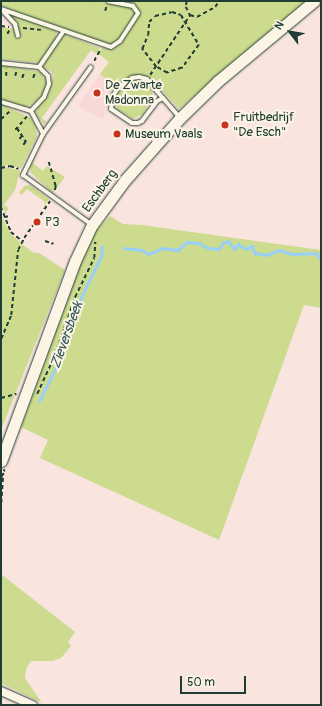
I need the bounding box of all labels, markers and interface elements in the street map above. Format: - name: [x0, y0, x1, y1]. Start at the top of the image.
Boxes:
- north arrow: [270, 12, 310, 52]
- text: N: [272, 19, 287, 32]
- place label: De Zwarte Madonna: [105, 78, 162, 109]
- marker: De Zwarte Madonna: [92, 88, 102, 98]
- place label: Fruitbedrijf "De Esch": [233, 110, 294, 141]
- marker: Fruitbedrijf "De Esch": [220, 120, 230, 130]
- place label: Museum Vaals: [125, 126, 202, 142]
- marker: Museum Vaals: [112, 129, 122, 139]
- street label: Eschberg: [79, 166, 121, 216]
- place label: P3: [45, 214, 59, 230]
- marker: P3: [32, 217, 42, 227]
- water label: Zieversbeek: [47, 299, 87, 371]
- scale bar: [182, 668, 248, 694]
- text: 50 m: [187, 675, 215, 690]

